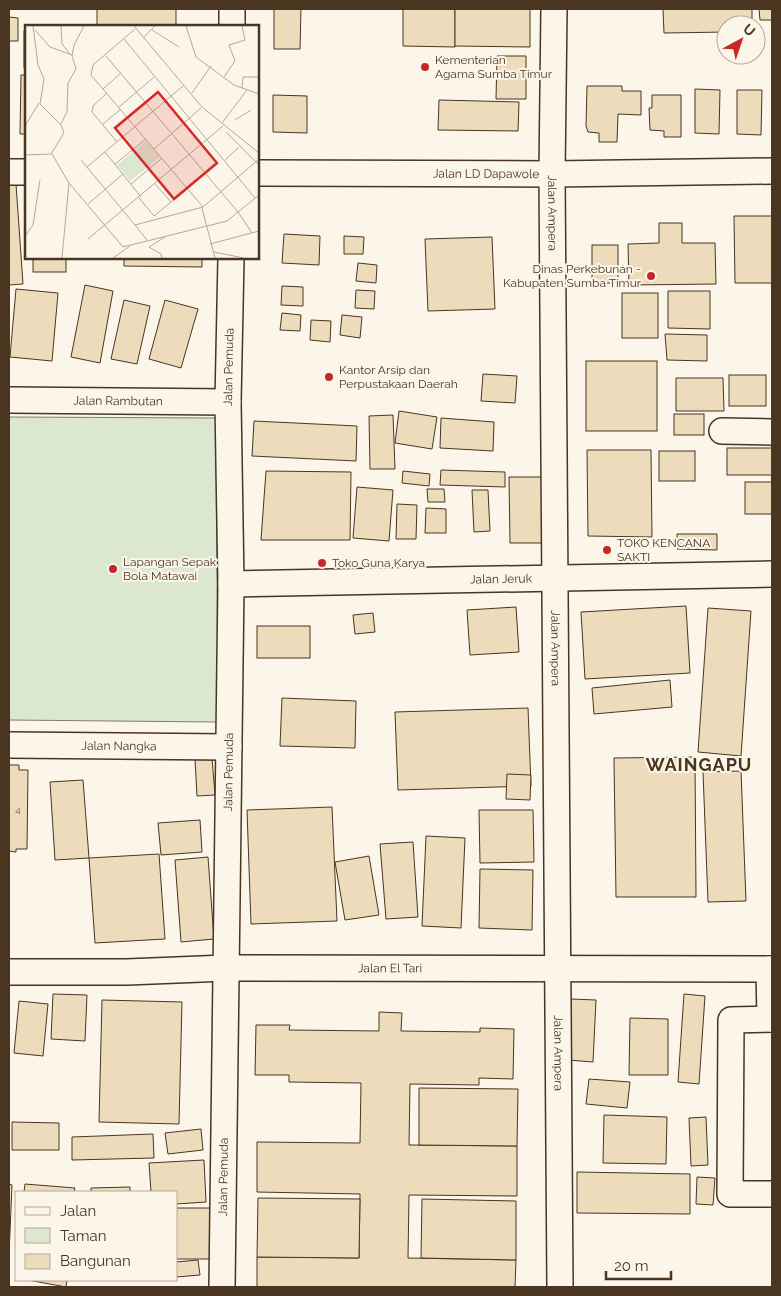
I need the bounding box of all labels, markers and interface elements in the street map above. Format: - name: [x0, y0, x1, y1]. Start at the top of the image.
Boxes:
- north arrow: [716, 15, 766, 65]
- text: U: [740, 21, 759, 40]
- inset map: [25, 25, 259, 259]
- place label: Kementerian Agama Sumba Timur: [435, 53, 553, 81]
- marker: Kementerian Agama Sumba Timur: [419, 61, 431, 73]
- street label: Jalan LD Dapawole: [433, 167, 539, 181]
- street label: Jalan Ampera: [545, 175, 560, 251]
- place label: Dinas Perkebunan - Kabupaten Sumba Timur: [503, 262, 642, 290]
- marker: Dinas Perkebunan - Kabupaten Sumba Timur: [645, 270, 657, 282]
- street label: Jalan Pemuda: [221, 328, 237, 407]
- place label: Kantor Arsip dan Perpustakaan Daerah: [339, 363, 458, 391]
- marker: Kantor Arsip dan Perpustakaan Daerah: [323, 371, 335, 383]
- street label: Jalan Rambutan: [73, 394, 163, 408]
- place label: TOKO KENCANA SAKTI: [617, 536, 710, 564]
- marker: TOKO KENCANA SAKTI: [601, 544, 613, 556]
- place label: Lapangan Sepak Bola Matawai: [123, 555, 217, 583]
- place label: Toko Guna Karya: [332, 556, 425, 570]
- marker: Toko Guna Karya: [316, 557, 328, 569]
- marker: Lapangan Sepak Bola Matawai: [107, 563, 119, 575]
- street label: Jalan Jeruk: [470, 571, 533, 587]
- street label: Jalan Ampera: [548, 610, 563, 686]
- street label: Jalan Pemuda: [221, 733, 236, 811]
- street label: Jalan Nangka: [81, 739, 157, 753]
- district label: WAINGAPU: [646, 754, 752, 775]
- house number: 4: [15, 804, 21, 815]
- street label: Jalan El Tari: [358, 961, 422, 975]
- street label: Jalan Ampera: [551, 1015, 566, 1091]
- street label: Jalan Pemuda: [216, 1138, 231, 1216]
- legend: [15, 1191, 178, 1281]
- text: Jalan: [60, 1202, 96, 1220]
- text: Taman: [60, 1227, 106, 1245]
- scale bar: [606, 1248, 671, 1280]
- text: Bangunan: [60, 1252, 131, 1270]
- text: 20 m: [614, 1257, 649, 1275]

